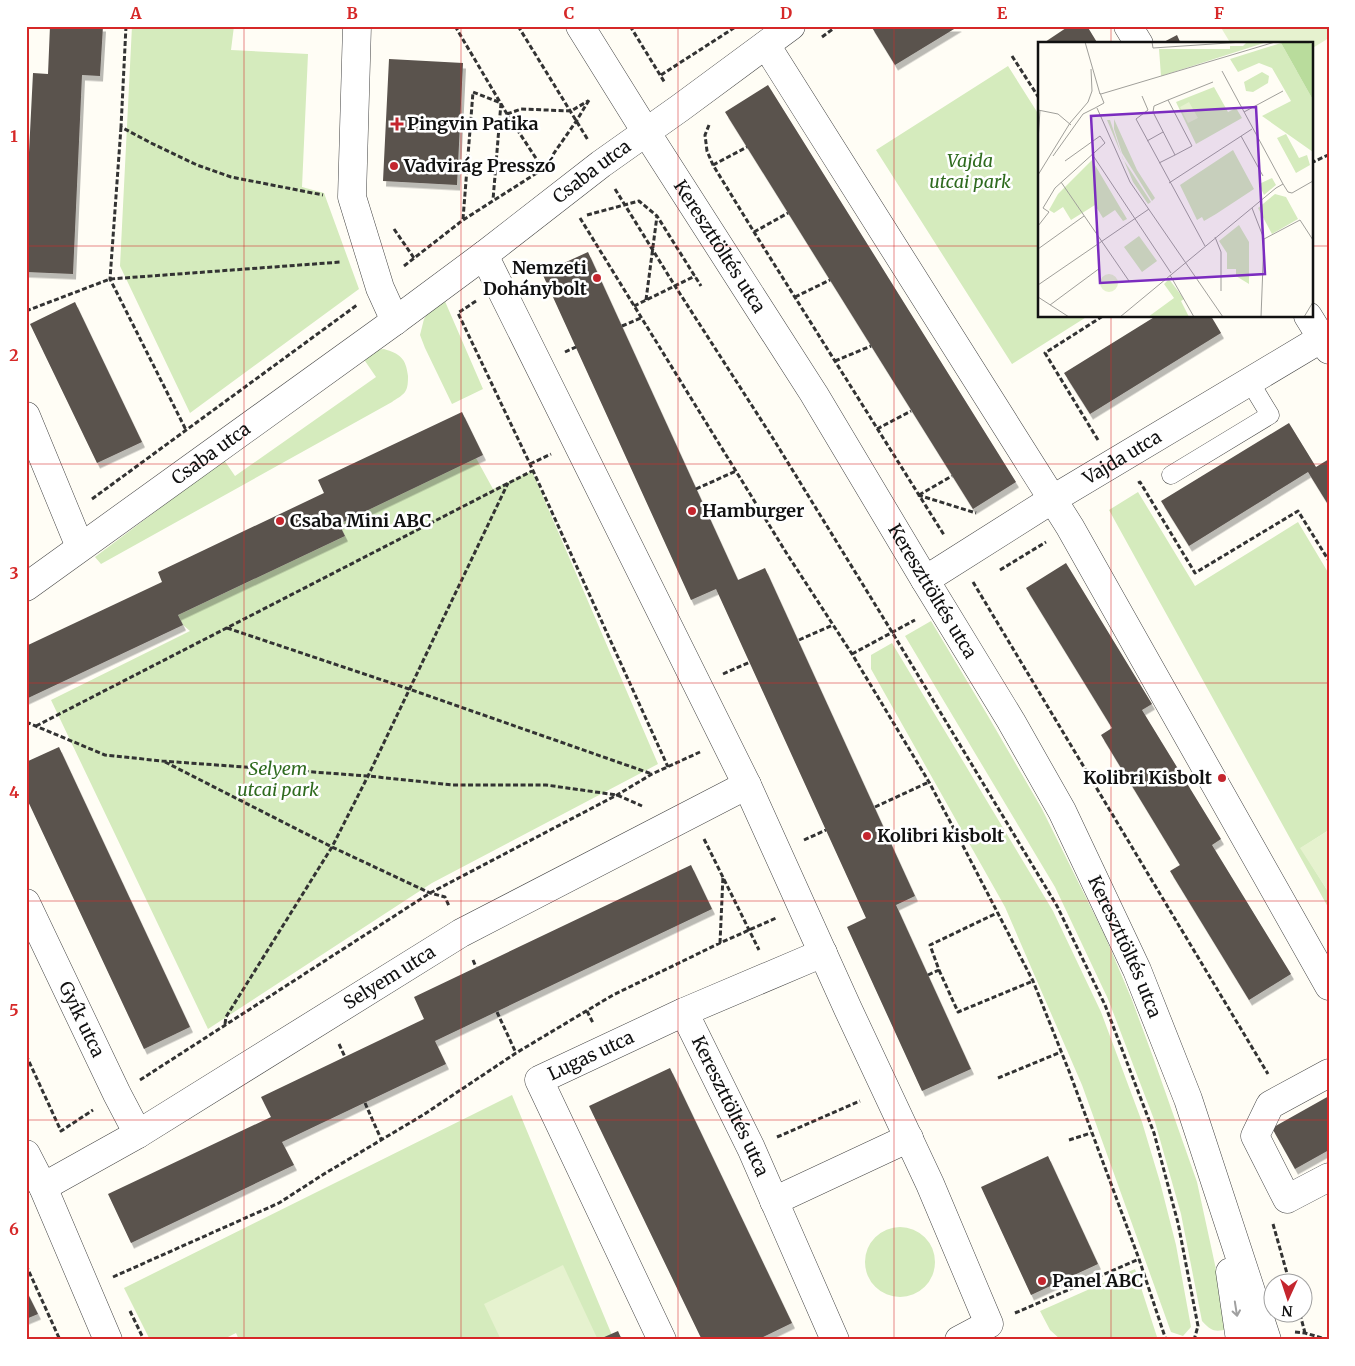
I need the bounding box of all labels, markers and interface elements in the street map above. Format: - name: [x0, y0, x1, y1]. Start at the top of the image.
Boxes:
- text: A: [129, 3, 142, 23]
- text: B: [346, 3, 358, 23]
- text: C: [564, 3, 574, 23]
- text: D: [780, 3, 792, 23]
- text: E: [997, 3, 1008, 23]
- text: F: [1214, 3, 1224, 23]
- inset map: [1038, 42, 1312, 318]
- place label: Pingvin Patika: [407, 112, 539, 135]
- marker: Pingvin Patika: [391, 118, 403, 130]
- text: 1: [10, 126, 18, 146]
- street label: Csaba utca: [548, 134, 635, 208]
- park label: Vajda utcai park: [929, 149, 1011, 193]
- place label: Vadvirág Presszó: [403, 154, 556, 177]
- marker: Vadvirág Presszó: [388, 160, 400, 172]
- street label: Kereszttöltés utca: [669, 176, 771, 317]
- place label: Nemzeti Dohánybolt: [483, 256, 588, 300]
- marker: Nemzeti Dohánybolt: [591, 272, 603, 284]
- text: 2: [9, 345, 19, 365]
- street label: Csaba utca: [167, 417, 255, 489]
- street label: Vajda utca: [1078, 425, 1166, 490]
- place label: Hamburger: [702, 499, 804, 522]
- marker: Hamburger: [686, 505, 698, 517]
- place label: Csaba Mini ABC: [290, 509, 431, 532]
- marker: Csaba Mini ABC: [274, 515, 286, 527]
- street label: Kereszttöltés utca: [883, 519, 982, 663]
- text: 3: [9, 563, 19, 583]
- park label: Selyem utcai park: [237, 757, 319, 801]
- place label: Kolibri Kisbolt: [1083, 766, 1213, 789]
- marker: Kolibri Kisbolt: [1216, 772, 1228, 784]
- text: 4: [9, 782, 19, 802]
- place label: Kolibri kisbolt: [877, 824, 1005, 847]
- marker: Kolibri kisbolt: [861, 830, 873, 842]
- street label: Kereszttöltés utca: [1083, 872, 1167, 1021]
- street label: Selyem utca: [339, 940, 440, 1014]
- street label: Gyík utca: [54, 978, 110, 1061]
- text: 5: [9, 1000, 19, 1020]
- street label: Lugas utca: [544, 1025, 638, 1085]
- street label: Kereszttöltés utca: [687, 1032, 774, 1180]
- text: 6: [9, 1219, 19, 1239]
- place label: Panel ABC: [1052, 1269, 1144, 1292]
- north arrow: [1262, 1274, 1312, 1324]
- marker: Panel ABC: [1036, 1275, 1048, 1287]
- one-way arrow: [1231, 1301, 1241, 1317]
- text: N: [1281, 1302, 1293, 1320]

